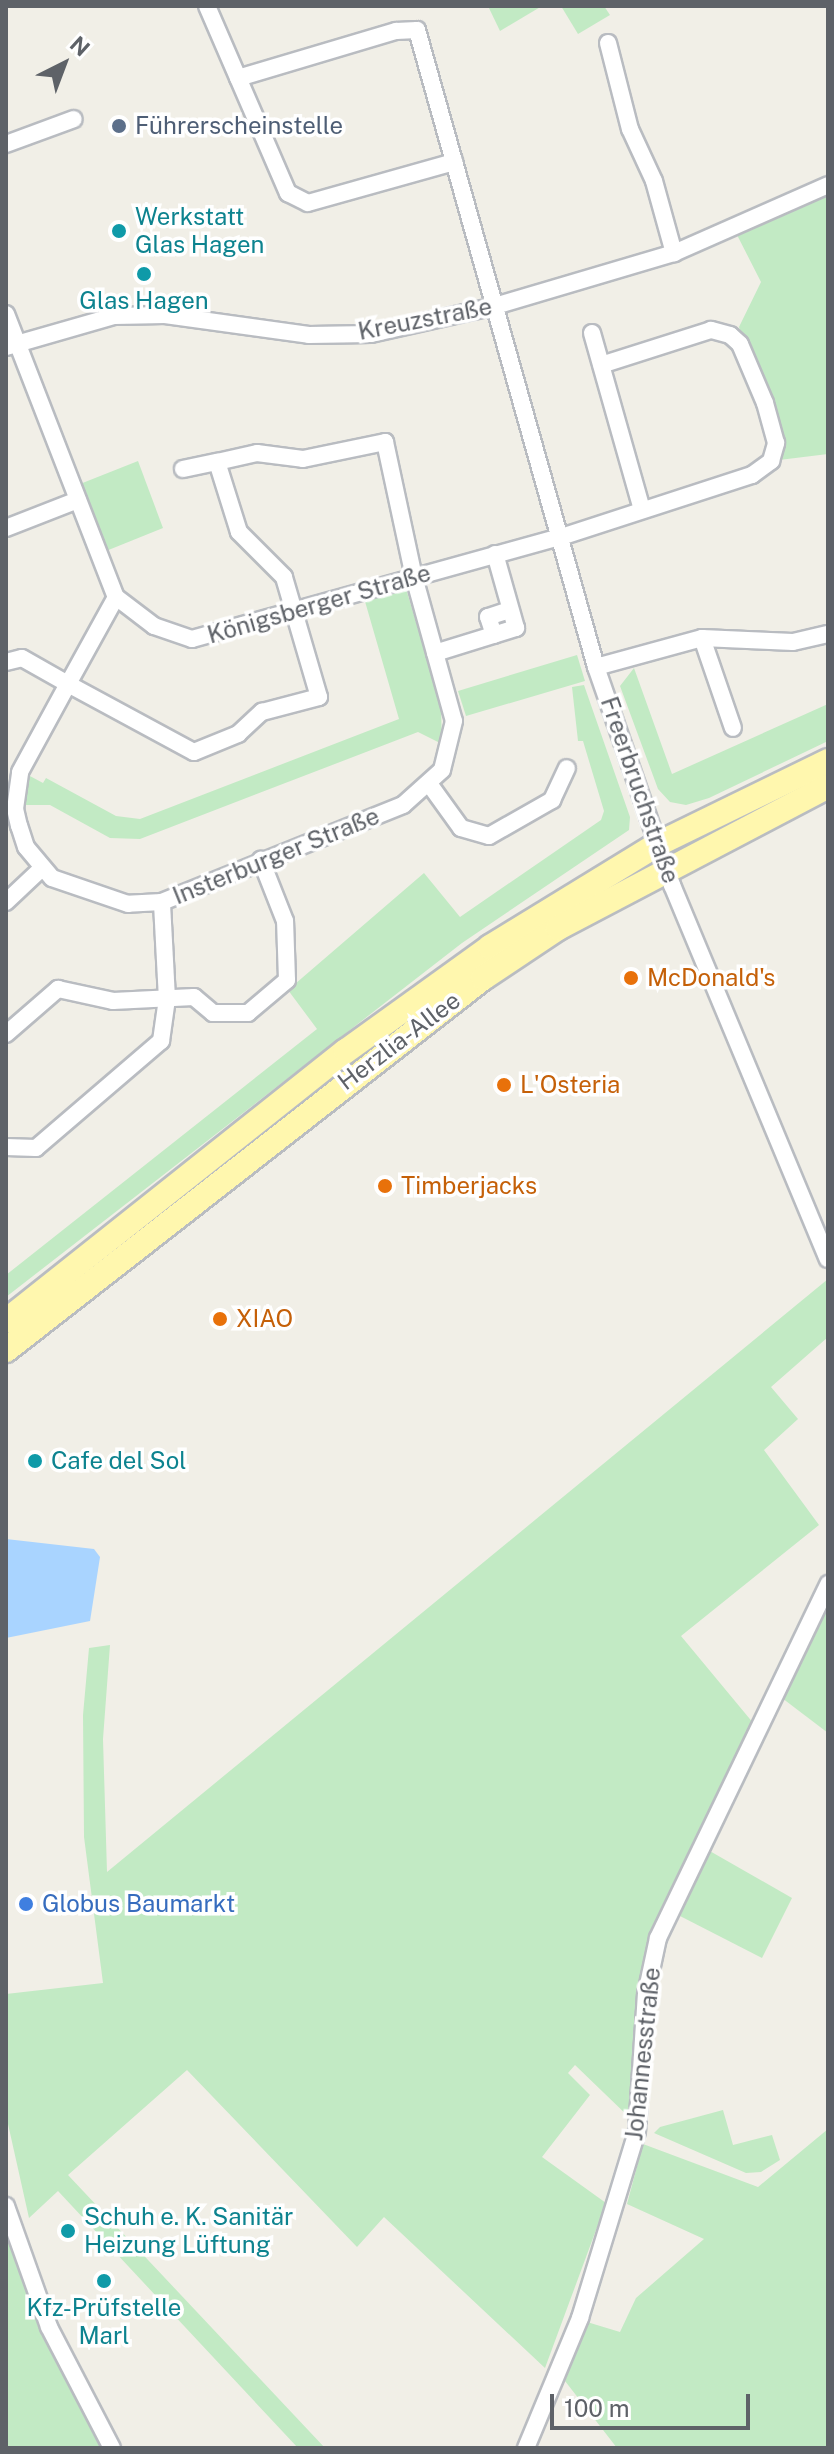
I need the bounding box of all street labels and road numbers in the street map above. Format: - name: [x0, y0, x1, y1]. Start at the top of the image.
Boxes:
- street label: Kreuzstraße: [356, 292, 494, 346]
- street label: Königsberger Straße: [204, 558, 434, 650]
- street label: Freerbruchstraße: [595, 693, 685, 887]
- street label: Insterburger Straße: [169, 801, 383, 911]
- street label: Herzlia-Allee: [332, 986, 466, 1096]
- street label: Johannesstraße: [620, 1966, 666, 2142]

